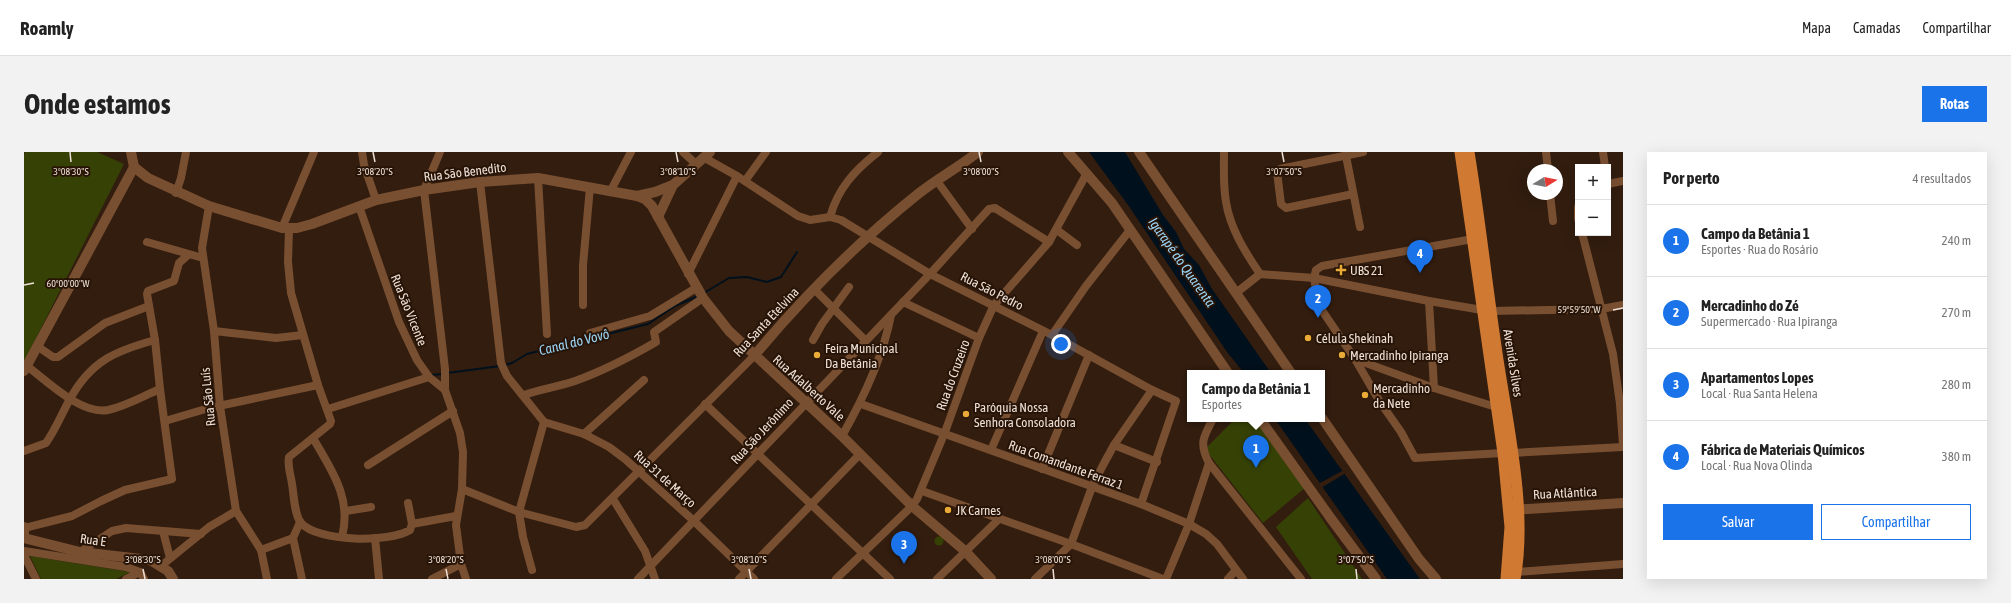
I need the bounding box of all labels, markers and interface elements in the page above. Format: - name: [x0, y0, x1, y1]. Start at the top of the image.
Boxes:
- text: Roamly: [20, 17, 74, 39]
- text: Mapa: [1802, 20, 1831, 36]
- text: Camadas: [1853, 20, 1901, 36]
- text: Compartilhar: [1923, 20, 1991, 36]
- button: Rotas: [1922, 86, 1987, 122]
- text: Onde estamos: [24, 88, 171, 120]
- street label: Rua São Benedito: [423, 159, 507, 185]
- north arrow: [1527, 164, 1563, 200]
- map controls: [1575, 164, 1611, 236]
- button: +: [1575, 164, 1611, 200]
- text: 3°08'30"S: [53, 166, 89, 177]
- text: 3°08'20"S: [357, 166, 393, 177]
- text: 3°08'10"S: [660, 166, 696, 177]
- text: 3°08'00"S: [963, 166, 999, 177]
- text: 3°07'50"S: [1266, 166, 1302, 177]
- text: Por perto: [1663, 168, 1720, 188]
- text: 4 resultados: [1912, 171, 1971, 186]
- button: −: [1575, 200, 1611, 236]
- water label: Igarapé do Quarenta: [1145, 214, 1219, 310]
- text: Campo da Betânia 1: [1701, 225, 1810, 242]
- text: 1: [1673, 233, 1679, 248]
- text: 240 m: [1942, 233, 1971, 248]
- pin: 4: [1407, 240, 1433, 273]
- text: Esportes · Rua do Rosário: [1701, 242, 1818, 257]
- place label: UBS 21: [1350, 263, 1383, 278]
- marker: UBS 21: [1335, 264, 1347, 276]
- street label: Rua São Pedro: [958, 269, 1026, 313]
- street label: Rua São Vicente: [388, 272, 430, 348]
- text: 60°00'00"W: [46, 278, 90, 289]
- street label: Rua Santa Etelvina: [730, 284, 802, 360]
- pin: 2: [1305, 285, 1331, 318]
- text: Mercadinho do Zé: [1701, 297, 1799, 314]
- text: 59°59'50"W: [1557, 304, 1601, 315]
- text: 2: [1673, 305, 1679, 320]
- text: 270 m: [1942, 305, 1971, 320]
- text: Supermercado · Rua Ipiranga: [1701, 314, 1838, 329]
- water label: Canal do Vovô: [537, 325, 611, 358]
- street label: Avenida Silves: [1500, 328, 1526, 398]
- place label: Célula Shekinah: [1316, 331, 1393, 346]
- marker: Célula Shekinah: [1303, 333, 1313, 343]
- your location: [1051, 334, 1071, 354]
- street label: Rua do Cruzeiro: [933, 338, 973, 412]
- place label: Feira Municipal Da Betânia: [825, 341, 899, 371]
- place label: Mercadinho Ipiranga: [1350, 348, 1449, 363]
- marker: Feira Municipal Da Betânia: [812, 350, 822, 360]
- marker: Mercadinho Ipiranga: [1337, 350, 1347, 360]
- street label: Rua Adalberto Vale: [770, 352, 848, 424]
- street label: Rua São Luís: [197, 367, 219, 427]
- text: Apartamentos Lopes: [1701, 369, 1814, 386]
- popup: [1187, 370, 1325, 422]
- text: 3: [1673, 377, 1679, 392]
- text: 280 m: [1942, 377, 1971, 392]
- text: Campo da Betânia 1: [1202, 380, 1310, 397]
- place label: Mercadinho da Nete: [1373, 381, 1430, 411]
- text: Local · Rua Santa Helena: [1701, 386, 1818, 401]
- marker: Mercadinho da Nete: [1360, 390, 1370, 400]
- street label: Rua São Jerônimo: [728, 395, 796, 467]
- text: Esportes: [1202, 397, 1242, 412]
- place label: Paróquia Nossa Senhora Consoladora: [974, 400, 1076, 430]
- marker: Paróquia Nossa Senhora Consoladora: [961, 409, 971, 419]
- pin: 1: [1243, 435, 1269, 468]
- street label: Rua Comandante Ferraz 1: [1007, 437, 1125, 493]
- text: Fábrica de Materiais Químicos: [1701, 441, 1865, 458]
- street label: Rua 31 de Março: [631, 447, 699, 511]
- text: 4: [1673, 449, 1679, 464]
- text: 380 m: [1942, 449, 1971, 464]
- text: Local · Rua Nova Olinda: [1701, 458, 1813, 473]
- street label: Rua Atlântica: [1533, 484, 1597, 502]
- place label: JK Carnes: [956, 503, 1001, 518]
- button: Salvar: [1663, 504, 1813, 540]
- button: Compartilhar: [1821, 504, 1971, 540]
- marker: JK Carnes: [943, 505, 953, 515]
- street label: Rua E: [79, 531, 107, 549]
- pin: 3: [891, 531, 917, 564]
- text: 3°08'30"S: [125, 554, 161, 565]
- text: 3°08'20"S: [428, 554, 464, 565]
- text: 3°08'10"S: [731, 554, 767, 565]
- text: 3°08'00"S: [1035, 554, 1071, 565]
- text: 3°07'50"S: [1338, 554, 1374, 565]

